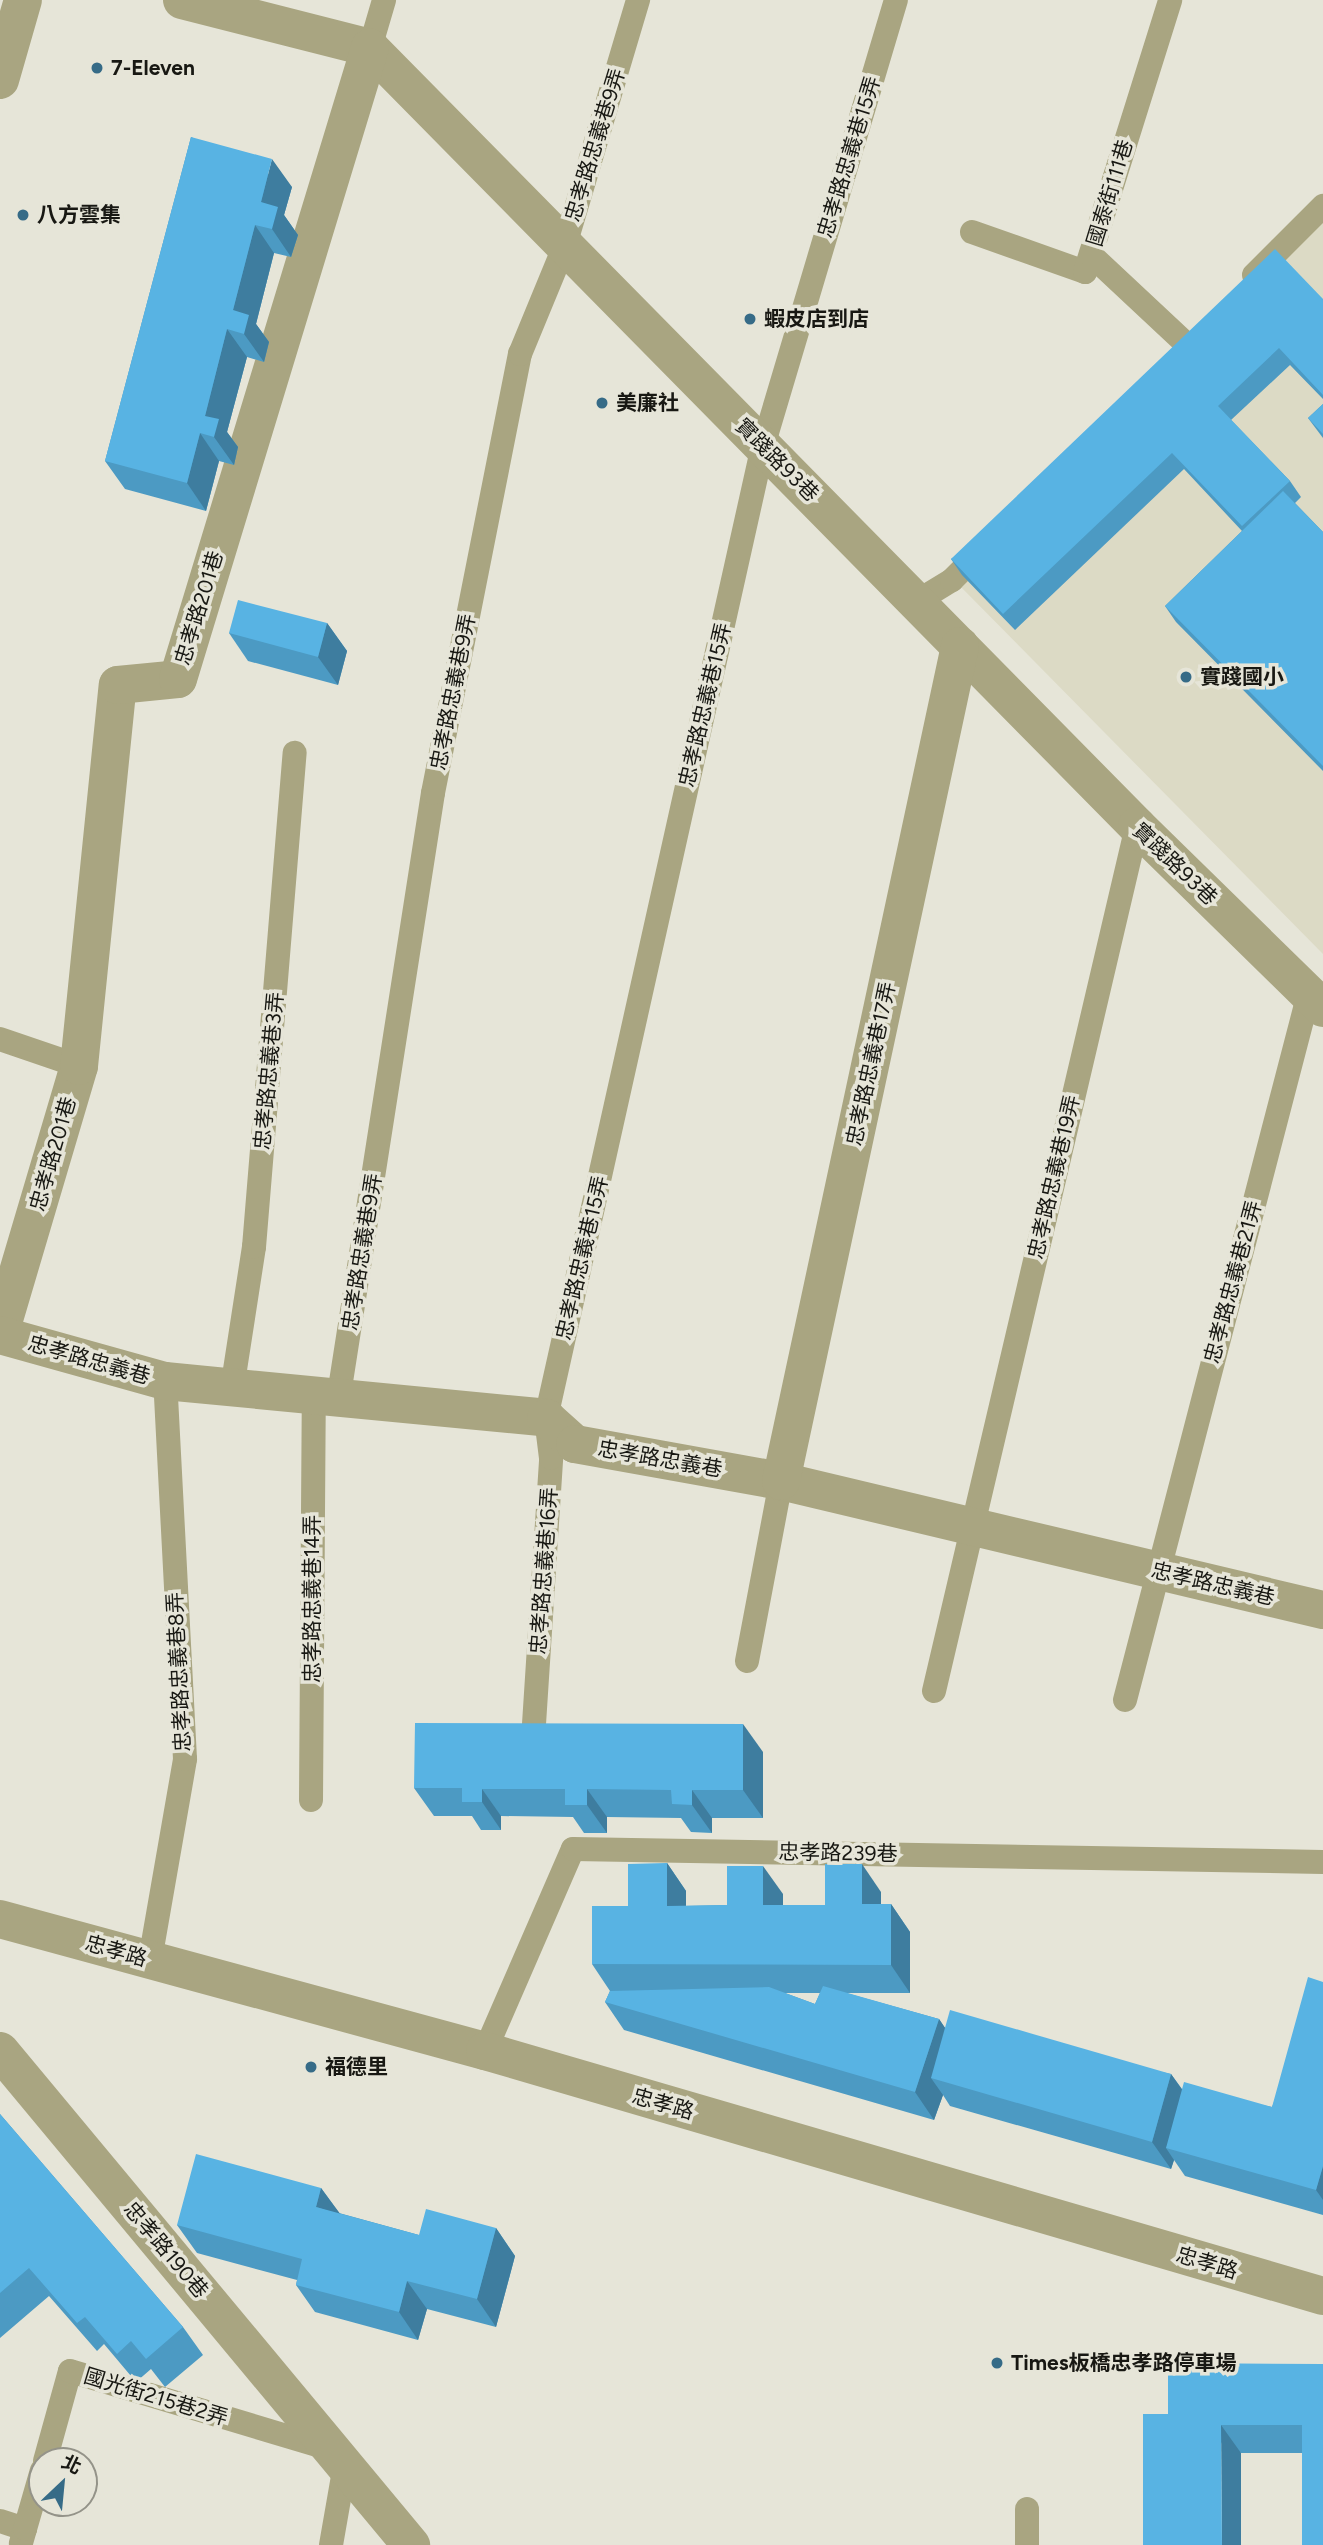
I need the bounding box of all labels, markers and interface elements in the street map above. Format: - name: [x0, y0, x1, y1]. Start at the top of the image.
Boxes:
- place label: 7-Eleven: [111, 55, 195, 81]
- marker: 7-Eleven: [89, 60, 105, 76]
- street label: 忠孝路忠義巷9弄: [560, 65, 630, 225]
- street label: 忠孝路忠義巷15弄: [812, 73, 886, 241]
- street label: 國泰街111巷: [1082, 137, 1138, 249]
- place label: 八方雲集: [37, 202, 121, 228]
- marker: 八方雲集: [15, 207, 31, 223]
- place label: 蝦皮店到店: [764, 306, 869, 332]
- marker: 蝦皮店到店: [742, 311, 758, 327]
- place label: 美廉社: [616, 390, 679, 416]
- marker: 美廉社: [594, 395, 610, 411]
- street label: 實踐路93巷: [730, 413, 824, 507]
- street label: 忠孝路201巷: [170, 548, 228, 668]
- street label: 忠孝路忠義巷9弄: [425, 612, 481, 772]
- street label: 忠孝路忠義巷15弄: [674, 620, 736, 790]
- place label: 實踐國小: [1200, 664, 1284, 690]
- marker: 實踐國小: [1178, 669, 1194, 685]
- street label: 實踐路93巷: [1128, 818, 1222, 910]
- street label: 忠孝路忠義巷17弄: [841, 980, 901, 1148]
- street label: 忠孝路忠義巷3弄: [250, 991, 288, 1151]
- street label: 忠孝路忠義巷19弄: [1023, 1093, 1085, 1261]
- street label: 忠孝路201巷: [25, 1094, 81, 1214]
- street label: 忠孝路忠義巷9弄: [337, 1172, 387, 1332]
- street label: 忠孝路忠義巷15弄: [551, 1173, 613, 1343]
- street label: 忠孝路忠義巷21弄: [1199, 1198, 1267, 1366]
- street label: 忠孝路忠義巷: [25, 1331, 153, 1389]
- street label: 忠孝路忠義巷: [596, 1436, 724, 1482]
- street label: 忠孝路忠義巷16弄: [526, 1487, 562, 1655]
- street label: 忠孝路忠義巷14弄: [299, 1515, 325, 1683]
- street label: 忠孝路忠義巷: [1149, 1558, 1277, 1610]
- street label: 忠孝路忠義巷8弄: [162, 1592, 196, 1752]
- street label: 忠孝路239巷: [778, 1839, 898, 1867]
- street label: 忠孝路: [82, 1930, 150, 1972]
- place label: 福德里: [325, 2054, 388, 2080]
- marker: 福德里: [303, 2059, 319, 2075]
- street label: 忠孝路: [629, 2083, 697, 2125]
- street label: 忠孝路190巷: [118, 2197, 214, 2303]
- street label: 忠孝路: [1173, 2242, 1241, 2284]
- place label: Times板橋忠孝路停車場: [1011, 2350, 1236, 2376]
- marker: Times板橋忠孝路停車場: [989, 2355, 1005, 2371]
- street label: 國光街215巷2弄: [81, 2363, 231, 2431]
- north arrow: [28, 2447, 98, 2517]
- text: 北: [58, 2450, 85, 2479]

